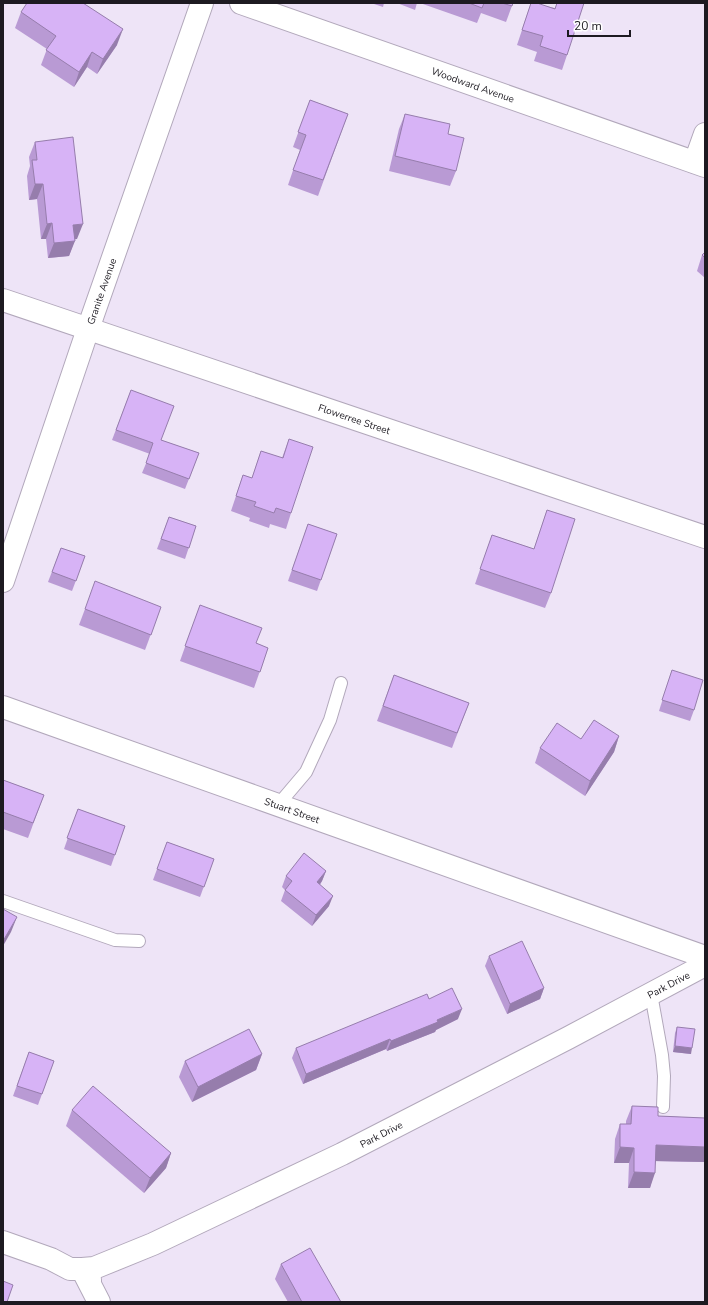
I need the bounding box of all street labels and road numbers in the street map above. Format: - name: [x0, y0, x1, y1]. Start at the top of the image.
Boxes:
- street label: Woodward Avenue: [429, 64, 516, 107]
- street label: Granite Avenue: [84, 256, 120, 327]
- street label: Flowerree Street: [316, 401, 393, 438]
- street label: Stuart Street: [262, 795, 322, 827]
- street label: Park Drive: [645, 968, 693, 1002]
- street label: Park Drive: [358, 1118, 405, 1152]

